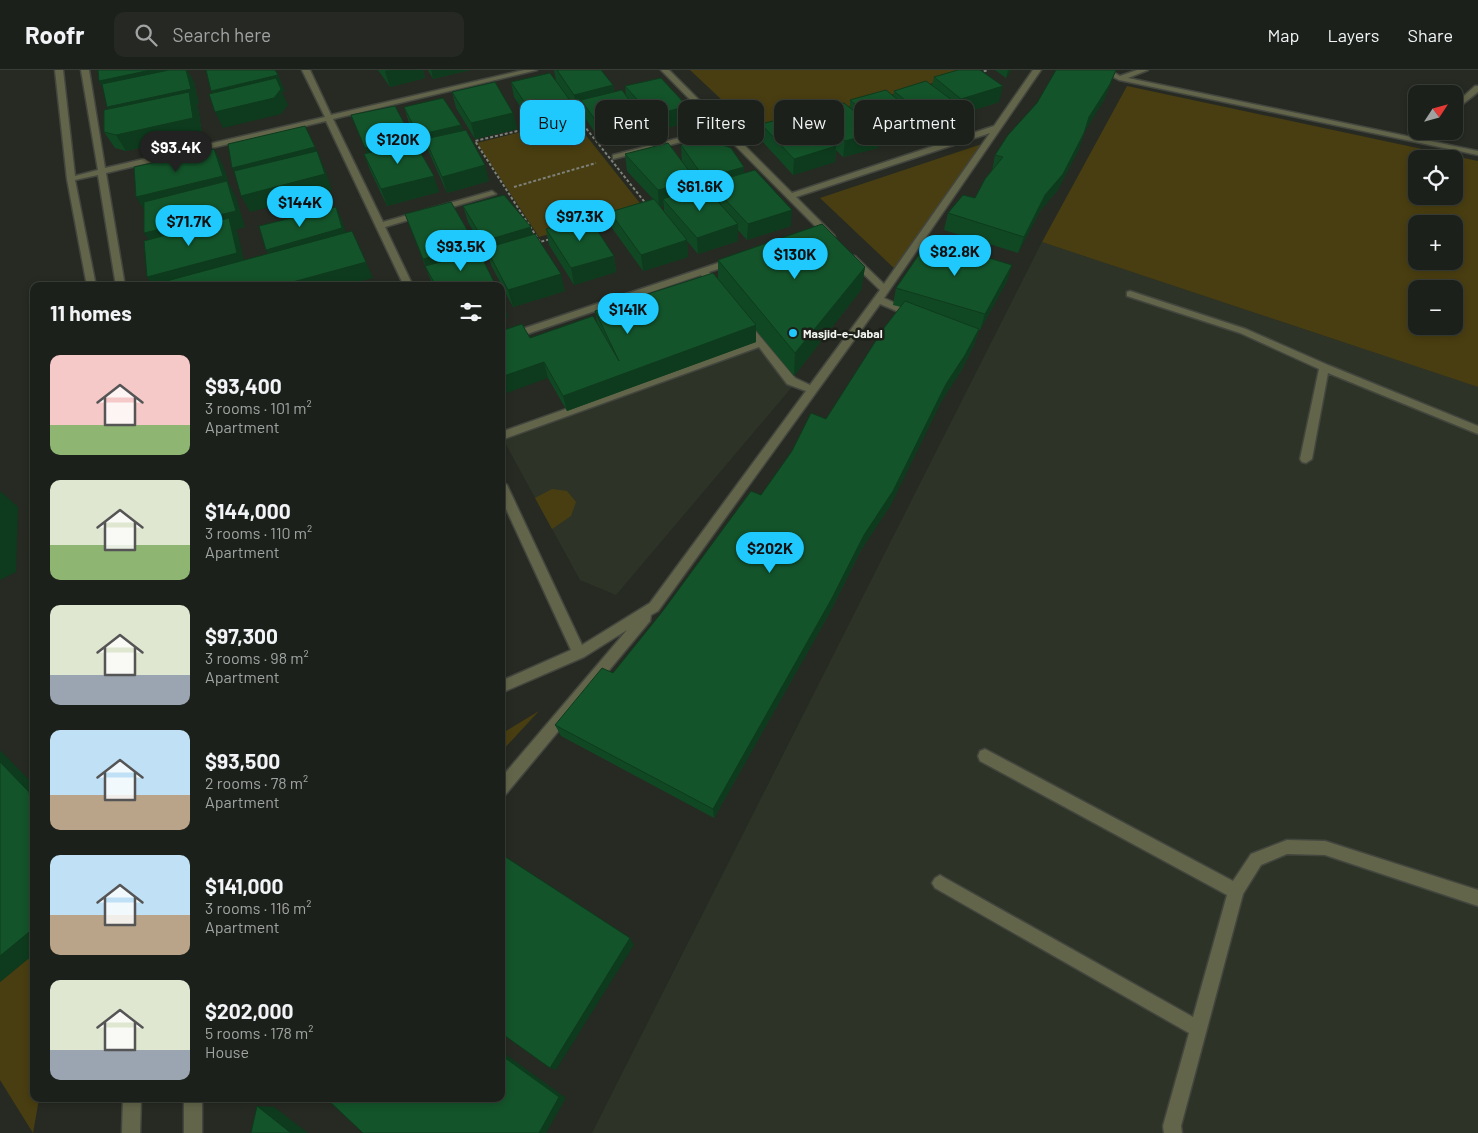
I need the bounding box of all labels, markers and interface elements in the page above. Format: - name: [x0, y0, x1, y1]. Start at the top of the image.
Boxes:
- search box: [114, 12, 464, 57]
- text: Roofr: [25, 20, 84, 49]
- icon: search: [132, 21, 160, 49]
- text: Search here: [172, 23, 271, 46]
- text: Map: [1267, 24, 1299, 46]
- text: Layers: [1327, 24, 1380, 46]
- text: Share: [1408, 24, 1453, 46]
- north arrow: [1408, 85, 1462, 140]
- map controls: [1408, 85, 1463, 335]
- chip: Buy: [520, 100, 585, 145]
- chip: Rent: [595, 100, 668, 145]
- chip: Filters: [678, 100, 764, 145]
- chip: New: [774, 100, 844, 145]
- chip: Apartment: [854, 100, 974, 145]
- pin: $120K: [363, 122, 433, 165]
- text: $120K: [377, 129, 419, 148]
- pin: $93.4K: [135, 131, 217, 173]
- text: $93.4K: [151, 137, 201, 156]
- button: locate: [1408, 150, 1463, 205]
- pin: $61.6K: [659, 170, 741, 212]
- text: $61.6K: [677, 176, 723, 195]
- pin: $144K: [265, 186, 335, 228]
- text: $144K: [278, 192, 322, 211]
- pin: $97.3K: [539, 200, 621, 242]
- pin: $71.7K: [148, 204, 230, 247]
- text: $97.3K: [556, 206, 604, 225]
- text: $71.7K: [166, 211, 212, 230]
- button: +: [1408, 215, 1463, 270]
- pin: $93.5K: [420, 230, 502, 272]
- pin: $82.8K: [914, 234, 996, 277]
- text: $93.5K: [436, 236, 486, 255]
- pin: $130K: [760, 238, 830, 280]
- text: $82.8K: [930, 241, 980, 260]
- text: $130K: [774, 244, 816, 263]
- button: −: [1408, 280, 1463, 335]
- pin: $141K: [593, 292, 663, 335]
- icon: filters: [457, 298, 485, 326]
- text: $141K: [609, 299, 647, 318]
- text: 11 homes: [50, 300, 132, 325]
- place label: Masjid-e-Jabal: [803, 326, 883, 340]
- marker: Masjid-e-Jabal: [787, 327, 799, 339]
- text: $93,400: [205, 373, 282, 398]
- icon: home: [90, 375, 150, 435]
- text: 3 rooms · 101 m²: [205, 398, 312, 417]
- text: Apartment: [205, 417, 280, 436]
- text: $144,000: [205, 498, 291, 523]
- icon: home: [90, 500, 150, 560]
- text: 3 rooms · 110 m²: [205, 523, 312, 542]
- pin: $202K: [735, 532, 805, 574]
- text: $202K: [747, 538, 793, 557]
- text: Apartment: [205, 542, 280, 561]
- text: $97,300: [205, 623, 278, 648]
- icon: home: [90, 625, 150, 685]
- text: 3 rooms · 98 m²: [205, 648, 309, 667]
- text: Apartment: [205, 667, 280, 686]
- text: $93,500: [205, 748, 280, 773]
- icon: home: [90, 750, 150, 810]
- text: 2 rooms · 78 m²: [205, 773, 308, 792]
- text: Apartment: [205, 792, 280, 811]
- text: $141,000: [205, 873, 284, 898]
- icon: home: [90, 875, 150, 935]
- text: 3 rooms · 116 m²: [205, 898, 311, 917]
- text: Apartment: [205, 917, 280, 936]
- text: $202,000: [205, 998, 293, 1023]
- icon: home: [90, 1000, 150, 1060]
- text: 5 rooms · 178 m²: [205, 1023, 313, 1042]
- text: House: [205, 1042, 249, 1061]

